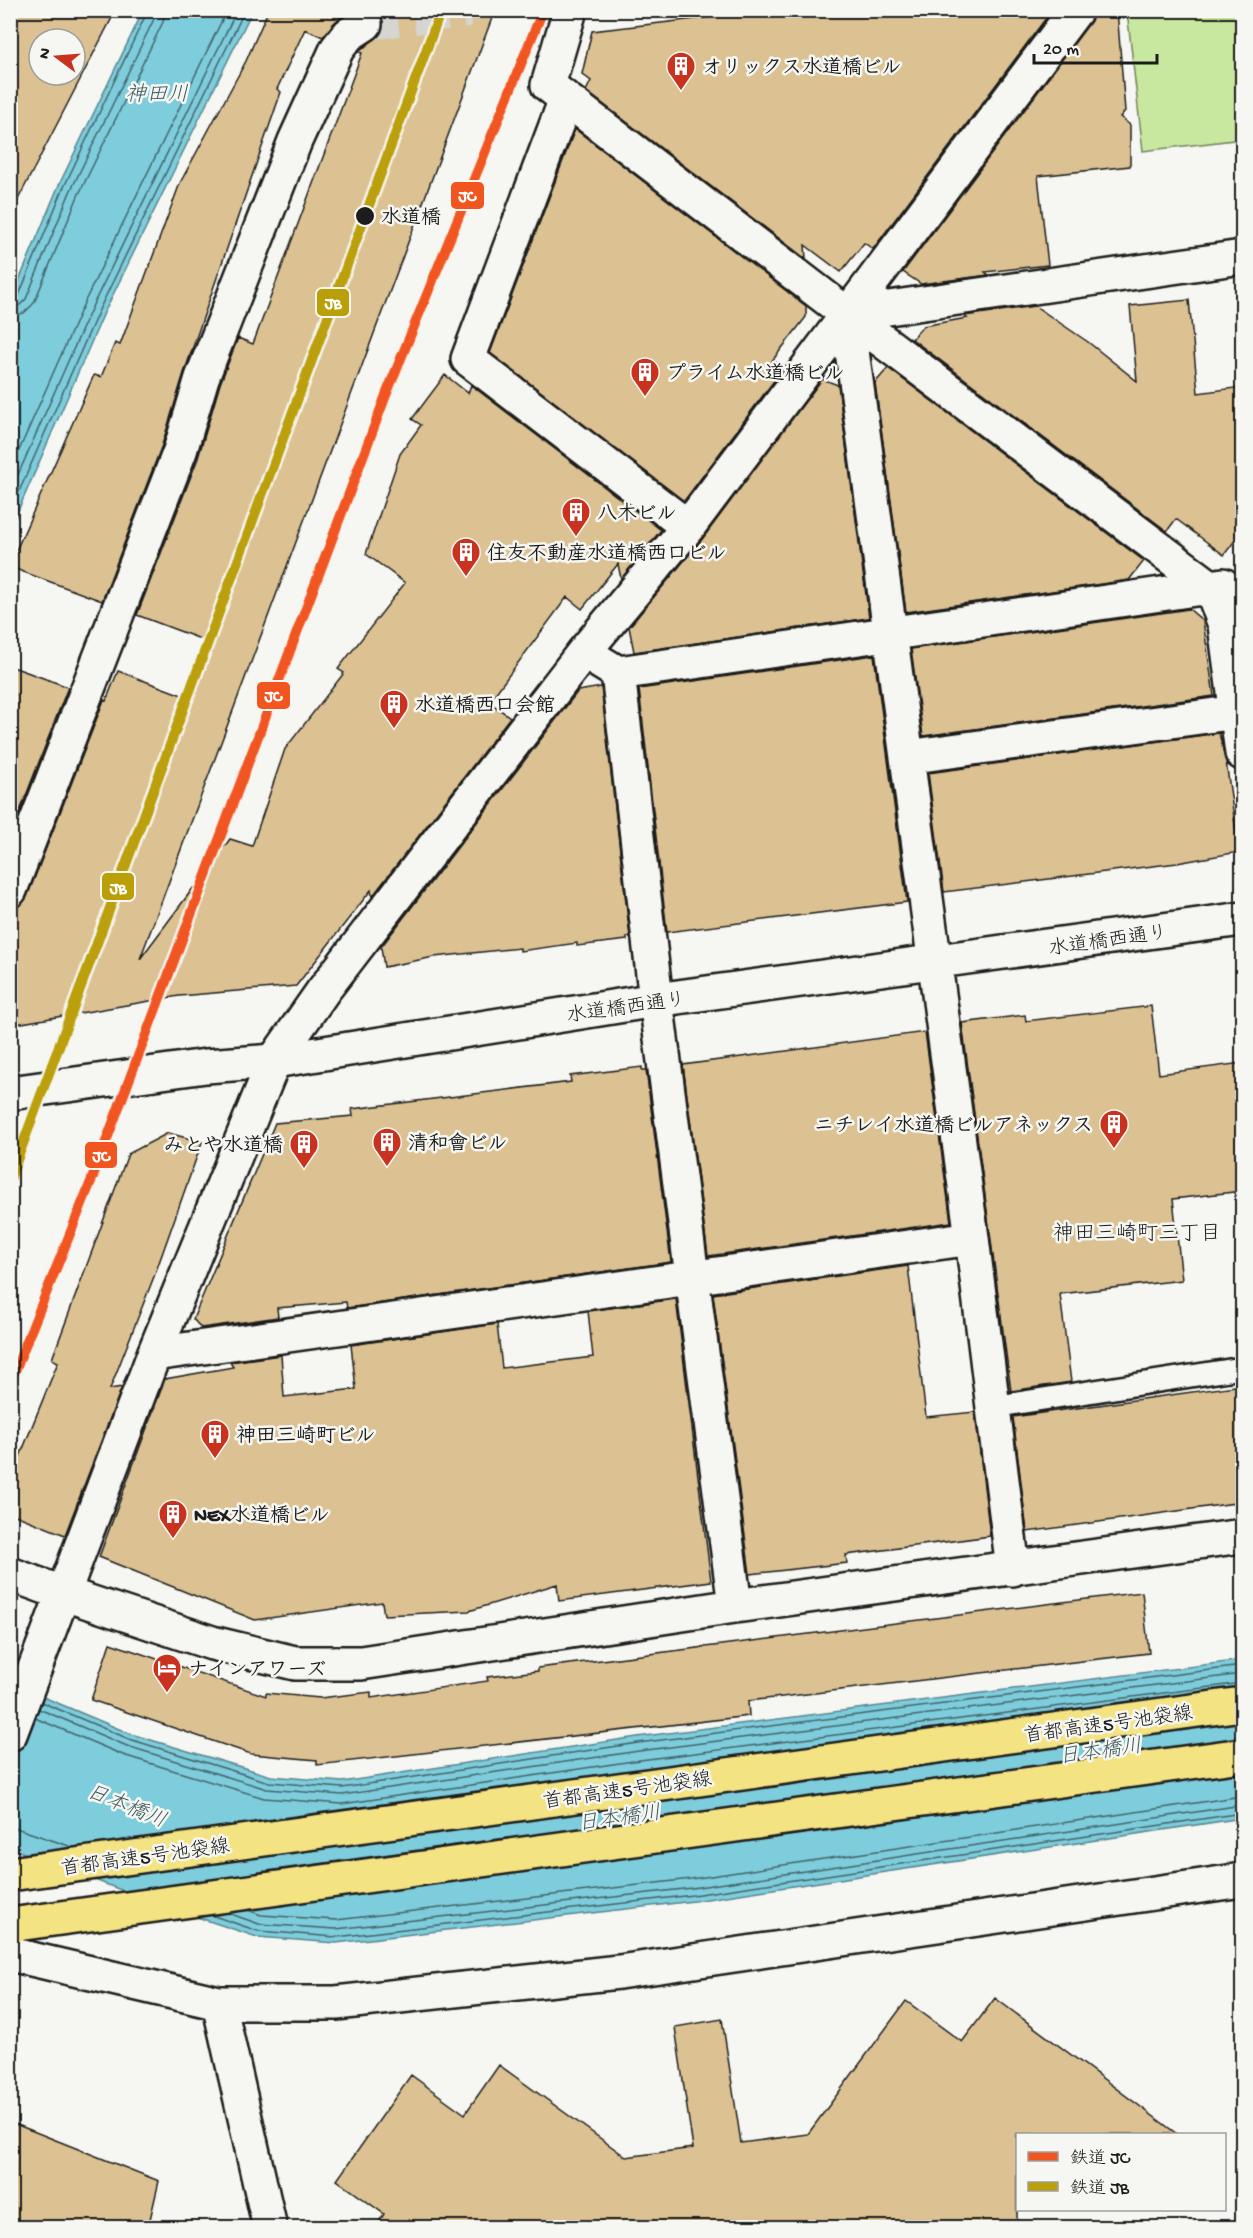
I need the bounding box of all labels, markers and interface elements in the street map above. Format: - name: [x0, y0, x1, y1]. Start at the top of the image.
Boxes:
- north arrow: [27, 27, 87, 87]
- scale bar: [1034, 27, 1157, 65]
- text: 20 m: [1043, 40, 1079, 61]
- text: N: [35, 46, 57, 61]
- building icon: オリックス水道橋ビル: [665, 50, 697, 92]
- place label: オリックス水道橋ビル: [702, 56, 902, 81]
- water label: 神田川: [126, 83, 189, 109]
- line badge: JC: [450, 181, 485, 210]
- text: JC: [457, 189, 477, 208]
- marker: 水道橋: [354, 205, 376, 227]
- place label: 水道橋: [381, 206, 441, 231]
- line badge: JB: [316, 288, 350, 317]
- text: JB: [324, 296, 342, 315]
- building icon: プライム水道橋ビル: [629, 356, 661, 398]
- place label: プライム水道橋ビル: [666, 362, 844, 387]
- building icon: 八木ビル: [560, 496, 592, 538]
- place label: 八木ビル: [597, 502, 677, 527]
- building icon: 住友不動産水道橋西口ビル: [450, 536, 482, 578]
- place label: 住友不動産水道橋西口ビル: [487, 542, 727, 567]
- line badge: JC: [256, 681, 291, 710]
- building icon: 水道橋西口会館: [378, 688, 410, 730]
- text: JC: [263, 689, 283, 708]
- place label: 水道橋西口会館: [415, 694, 555, 719]
- line badge: JB: [101, 872, 135, 901]
- text: JB: [109, 881, 127, 900]
- street label: 水道橋西通り: [1047, 922, 1170, 962]
- street label: 水道橋西通り: [565, 989, 688, 1029]
- building icon: ニチレイ水道橋ビルアネックス: [1098, 1108, 1130, 1150]
- place label: ニチレイ水道橋ビルアネックス: [814, 1114, 1093, 1139]
- building icon: 清和會ビル: [371, 1126, 403, 1168]
- building icon: みとや水道橋: [288, 1128, 320, 1170]
- place label: 清和會ビル: [408, 1132, 508, 1157]
- place label: みとや水道橋: [163, 1134, 283, 1159]
- line badge: JC: [84, 1141, 118, 1169]
- text: JC: [91, 1149, 111, 1168]
- district label: 神田三崎町三丁目: [1053, 1222, 1221, 1248]
- building icon: 神田三崎町ビル: [199, 1418, 231, 1460]
- place label: 神田三崎町ビル: [236, 1424, 376, 1449]
- building icon: NEX水道橋ビル: [157, 1498, 189, 1540]
- place label: NEX水道橋ビル: [194, 1504, 330, 1529]
- hotel icon: ナインアワーズ: [151, 1652, 183, 1694]
- place label: ナインアワーズ: [188, 1660, 326, 1683]
- street label: 首都高速5号池袋線: [1022, 1701, 1195, 1750]
- water label: 日本橋川: [1057, 1734, 1144, 1772]
- street label: 首都高速5号池袋線: [541, 1767, 714, 1816]
- water label: 日本橋川: [82, 1780, 170, 1836]
- water label: 日本橋川: [576, 1801, 663, 1839]
- street label: 首都高速5号池袋線: [59, 1834, 232, 1883]
- legend: [1016, 2133, 1226, 2211]
- text: 鉄道 JC: [1070, 2148, 1131, 2170]
- text: 鉄道 JB: [1070, 2178, 1130, 2200]

